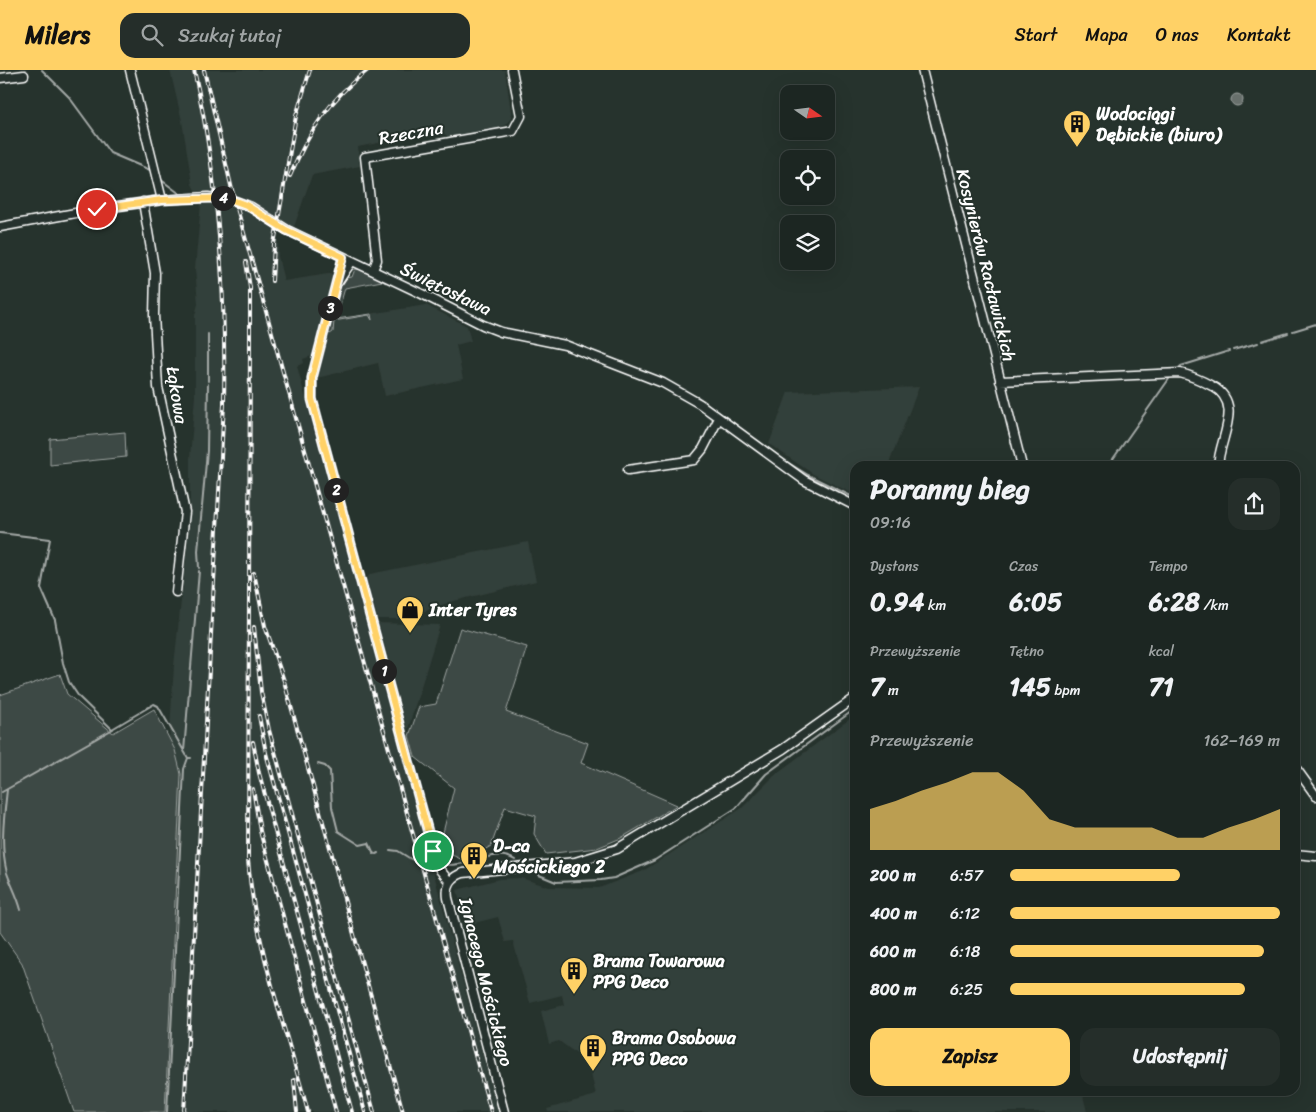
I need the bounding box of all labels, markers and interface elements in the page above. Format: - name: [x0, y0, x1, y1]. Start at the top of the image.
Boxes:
- search box: [120, 13, 470, 58]
- text: Milers: [25, 14, 90, 56]
- text: Szukaj tutaj: [178, 19, 281, 52]
- text: Start: [1014, 19, 1057, 51]
- text: Mapa: [1085, 19, 1128, 51]
- text: O nas: [1156, 19, 1199, 51]
- text: Kontakt: [1227, 19, 1291, 51]
- icon: search: [138, 21, 166, 49]
- north arrow: [780, 85, 835, 140]
- map controls: [780, 85, 835, 270]
- place label: Wodociągi Dębickie (biuro): [1096, 98, 1223, 151]
- building icon: Wodociągi Dębickie (biuro): [1062, 109, 1092, 148]
- street label: Rzeczna: [376, 111, 447, 154]
- button: locate: [780, 150, 835, 205]
- street label: Kosynierów Racławickich: [947, 165, 1025, 365]
- pin: 4: [210, 186, 236, 210]
- text: 4: [219, 186, 228, 211]
- pin: [76, 188, 118, 230]
- icon: check: [83, 195, 111, 223]
- button: layers: [780, 215, 835, 270]
- street label: Świętosława: [395, 253, 497, 325]
- pin: 3: [318, 296, 342, 320]
- text: 3: [327, 296, 334, 321]
- street label: Łąkowa: [157, 364, 197, 427]
- text: Poranny bieg: [870, 464, 1030, 513]
- pin: 2: [324, 478, 348, 502]
- text: 2: [332, 478, 341, 503]
- button: share: [1228, 478, 1280, 530]
- text: 09:16: [870, 508, 911, 537]
- text: Dystans: [870, 554, 919, 579]
- text: Czas: [1009, 554, 1038, 579]
- text: Tempo: [1149, 554, 1188, 579]
- text: 0.94: [870, 579, 924, 624]
- text: 6:05: [1009, 579, 1062, 624]
- text: 6:28: [1149, 579, 1200, 624]
- text: km: [924, 593, 946, 618]
- text: /km: [1200, 593, 1229, 618]
- place label: Inter Tyres: [428, 594, 517, 626]
- shop icon: Inter Tyres: [395, 595, 425, 634]
- text: Przewyższenie: [870, 639, 961, 664]
- text: Tętno: [1009, 639, 1044, 664]
- text: kcal: [1149, 639, 1174, 664]
- pin: 1: [372, 658, 396, 684]
- text: 1: [381, 659, 388, 684]
- text: 7: [870, 664, 884, 709]
- text: 145: [1009, 664, 1051, 709]
- text: 71: [1149, 664, 1174, 709]
- text: m: [884, 678, 899, 703]
- text: bpm: [1051, 678, 1080, 703]
- text: Przewyższenie: [870, 726, 974, 755]
- text: 162–169 m: [1204, 726, 1280, 755]
- pin: [412, 830, 454, 872]
- place label: D-ca Mościckiego 2: [492, 830, 606, 883]
- icon: arrive: [419, 837, 447, 865]
- building icon: D-ca Mościckiego 2: [459, 841, 489, 880]
- text: 200 m: [870, 861, 916, 890]
- text: 6:57: [950, 861, 983, 890]
- street label: Ignacego Mościckiego: [449, 893, 522, 1070]
- text: 400 m: [870, 899, 917, 928]
- text: 6:12: [950, 899, 980, 928]
- text: 600 m: [870, 937, 916, 966]
- text: 6:18: [950, 937, 980, 966]
- place label: Brama Towarowa PPG Deco: [593, 945, 726, 998]
- building icon: Brama Towarowa PPG Deco: [559, 956, 589, 995]
- text: 800 m: [870, 975, 916, 1004]
- text: 6:25: [950, 975, 983, 1004]
- place label: Brama Osobowa PPG Deco: [612, 1022, 737, 1075]
- button: Zapisz: [870, 1028, 1070, 1086]
- button: Udostępnij: [1080, 1028, 1280, 1086]
- building icon: Brama Osobowa PPG Deco: [578, 1033, 608, 1072]

